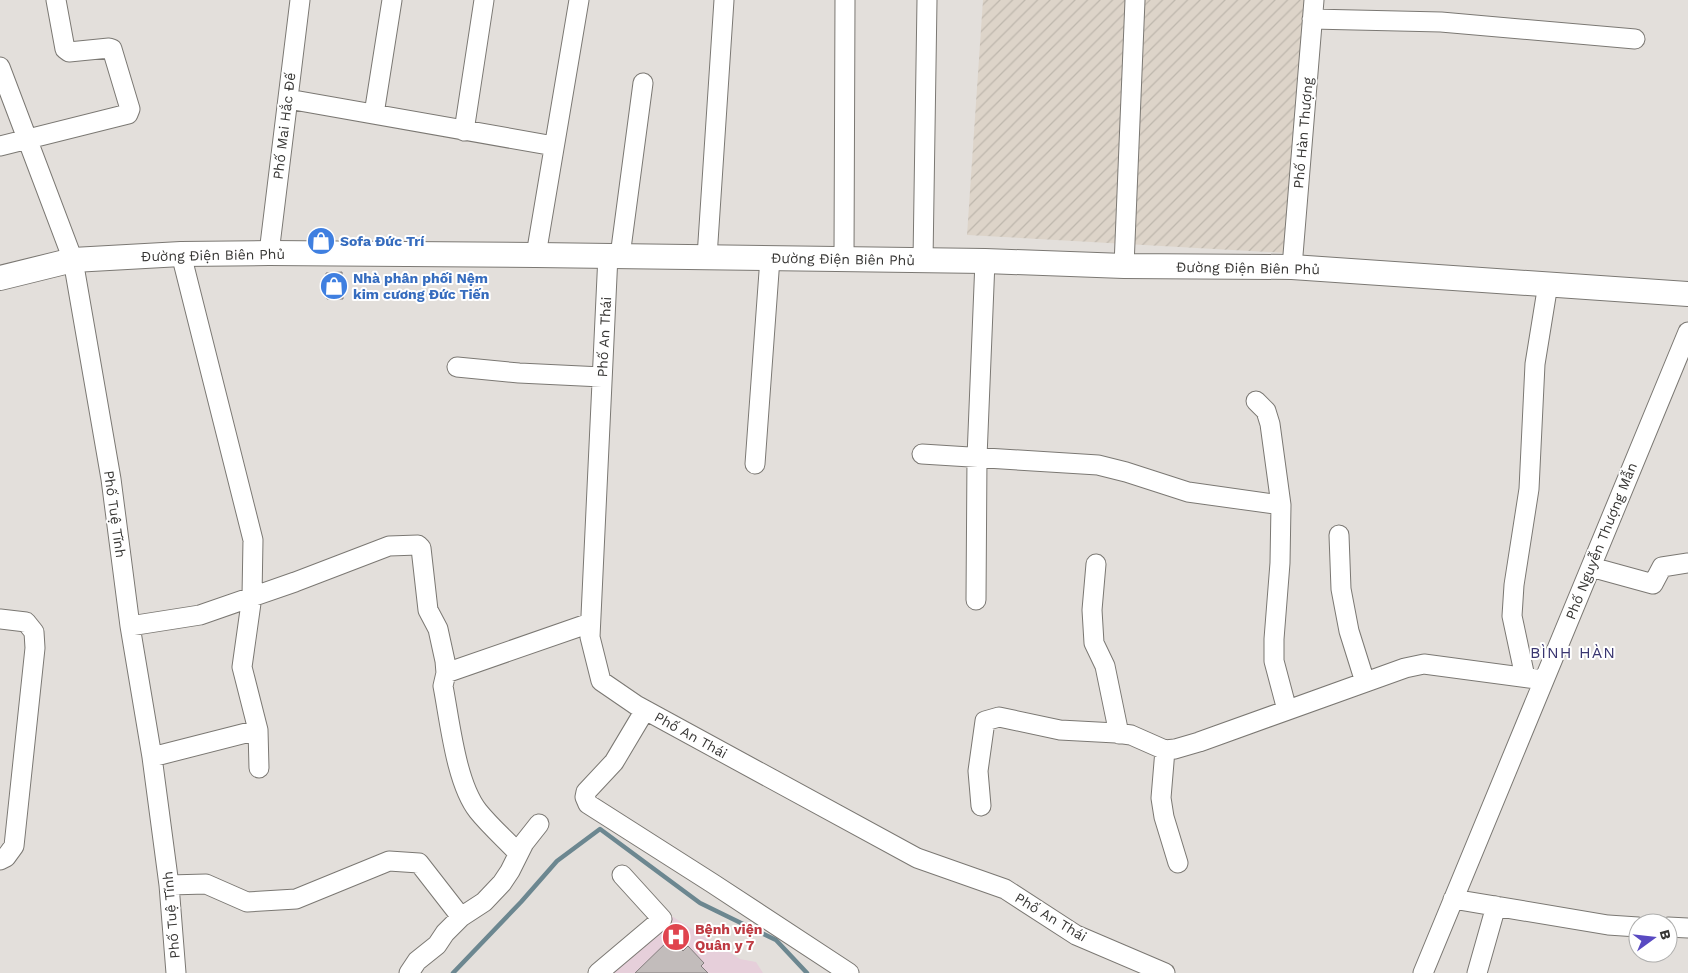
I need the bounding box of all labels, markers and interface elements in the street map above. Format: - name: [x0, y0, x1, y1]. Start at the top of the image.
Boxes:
- street label: Phố Mai Hắc Đế: [269, 72, 299, 180]
- street label: Phố Hàn Thượng: [1290, 76, 1316, 189]
- shop icon: Sofa Đức Trí: [306, 226, 336, 256]
- place label: Sofa Đức Trí: [340, 233, 425, 249]
- street label: Đường Điện Biên Phủ: [141, 246, 285, 264]
- street label: Đường Điện Biên Phủ: [771, 250, 915, 268]
- street label: Đường Điện Biên Phủ: [1176, 259, 1320, 277]
- place label: Nhà phân phối Nệm kim cương Đức Tiến: [353, 270, 489, 302]
- shop icon: Nhà phân phối Nệm kim cương Đức Tiến: [319, 271, 349, 301]
- street label: Phố An Thái: [594, 296, 614, 378]
- street label: Phố Nguyễn Thượng Mẫn: [1562, 460, 1640, 622]
- street label: Phố Tuệ Tĩnh: [101, 469, 129, 559]
- district label: BÌNH HÀN: [1530, 643, 1616, 662]
- street label: Phố An Thái: [652, 708, 730, 762]
- street label: Phố Tuệ Tĩnh: [159, 870, 183, 960]
- street label: Phố An Thái: [1012, 889, 1090, 945]
- north arrow: [1628, 913, 1678, 963]
- place label: Bệnh viện Quân y 7: [695, 921, 762, 953]
- hospital icon: Bệnh viện Quân y 7: [661, 922, 691, 952]
- text: B: [1657, 928, 1675, 942]

